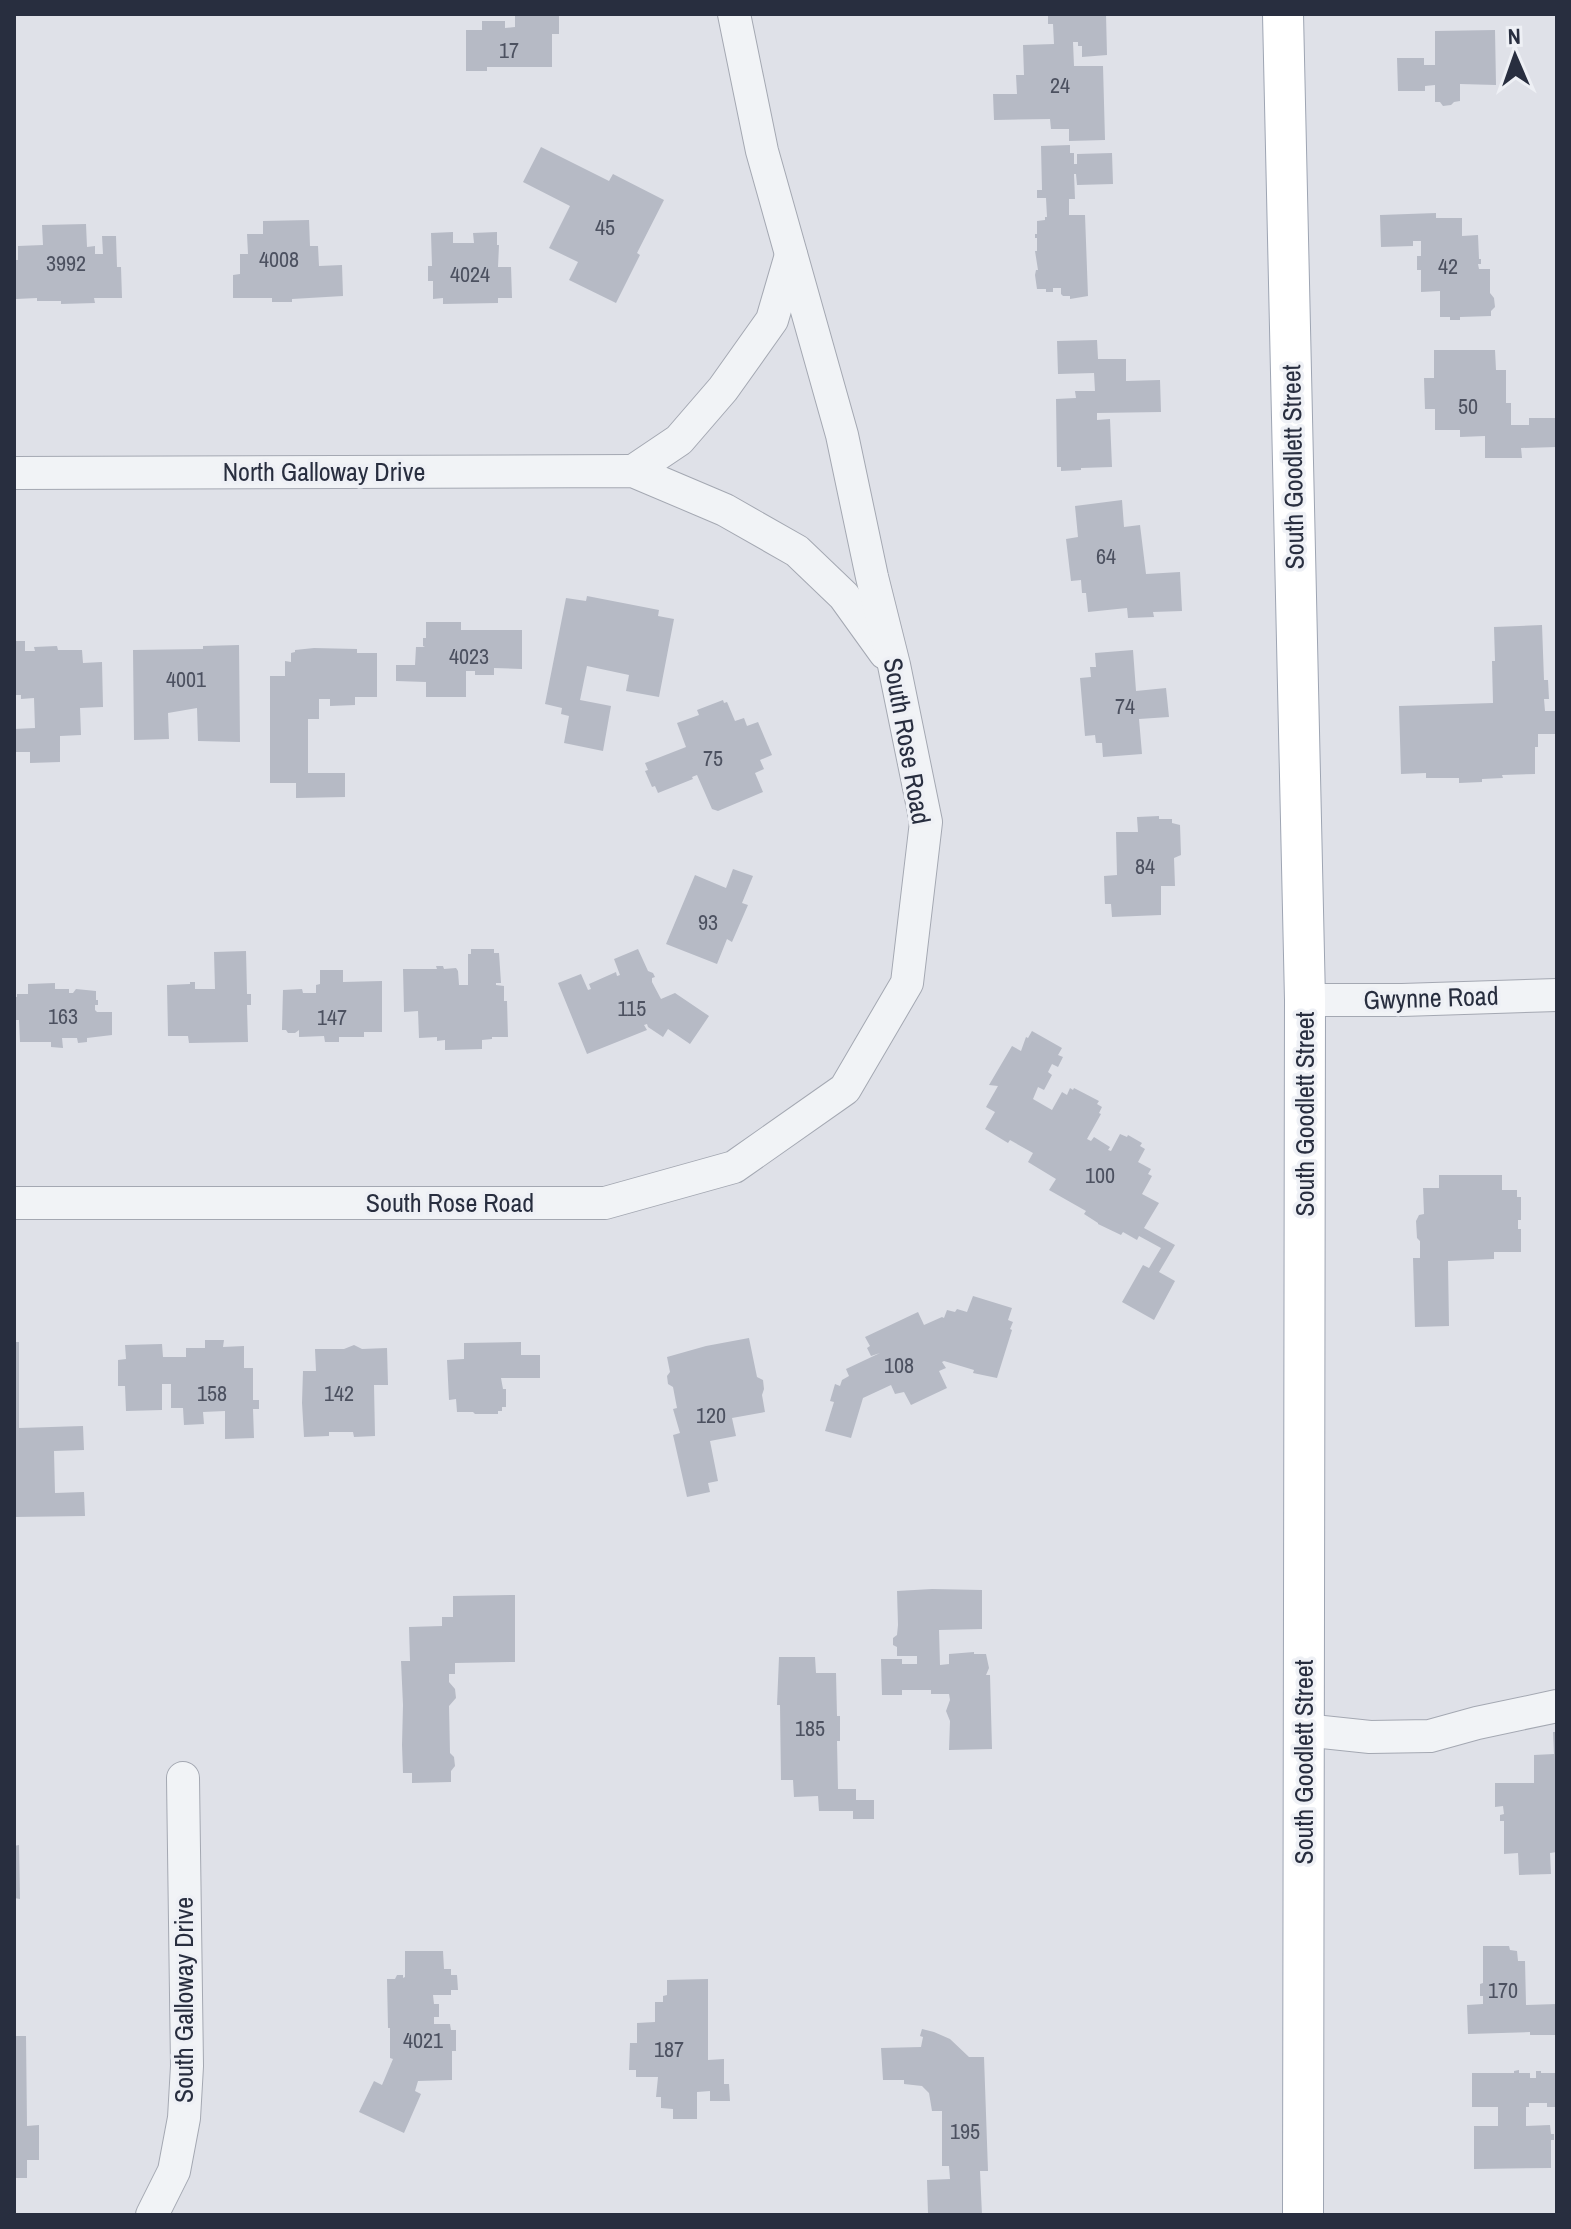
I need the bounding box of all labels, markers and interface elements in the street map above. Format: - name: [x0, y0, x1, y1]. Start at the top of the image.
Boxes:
- north arrow: [1475, 16, 1555, 96]
- text: N: [1507, 21, 1521, 51]
- house number: 17: [499, 35, 519, 65]
- house number: 24: [1050, 70, 1070, 100]
- house number: 45: [595, 212, 615, 242]
- house number: 4008: [259, 244, 299, 274]
- house number: 3992: [46, 248, 86, 278]
- house number: 42: [1438, 251, 1458, 281]
- house number: 4024: [450, 259, 490, 289]
- street label: South Goodlett Street: [1273, 364, 1312, 570]
- house number: 50: [1458, 391, 1478, 421]
- street label: North Galloway Drive: [223, 454, 425, 489]
- house number: 64: [1096, 541, 1116, 571]
- house number: 4023: [449, 641, 489, 671]
- street label: South Rose Road: [876, 655, 939, 827]
- house number: 4001: [166, 664, 206, 694]
- house number: 74: [1115, 691, 1135, 721]
- house number: 75: [703, 743, 723, 773]
- house number: 84: [1135, 851, 1155, 881]
- house number: 93: [698, 907, 718, 937]
- street label: Gwynne Road: [1363, 978, 1499, 1017]
- house number: 115: [618, 993, 646, 1023]
- house number: 163: [48, 1001, 78, 1031]
- house number: 147: [317, 1002, 347, 1032]
- street label: South Goodlett Street: [1287, 1011, 1322, 1217]
- house number: 100: [1085, 1160, 1115, 1190]
- street label: South Rose Road: [366, 1185, 534, 1220]
- house number: 108: [884, 1350, 914, 1380]
- house number: 158: [197, 1378, 227, 1408]
- house number: 142: [324, 1378, 354, 1408]
- house number: 120: [696, 1400, 726, 1430]
- street label: South Goodlett Street: [1286, 1659, 1321, 1865]
- house number: 185: [795, 1713, 825, 1743]
- street label: South Galloway Drive: [166, 1897, 201, 2103]
- house number: 170: [1488, 1975, 1518, 2005]
- house number: 4021: [403, 2025, 443, 2055]
- house number: 187: [654, 2034, 684, 2064]
- house number: 195: [950, 2116, 980, 2146]

